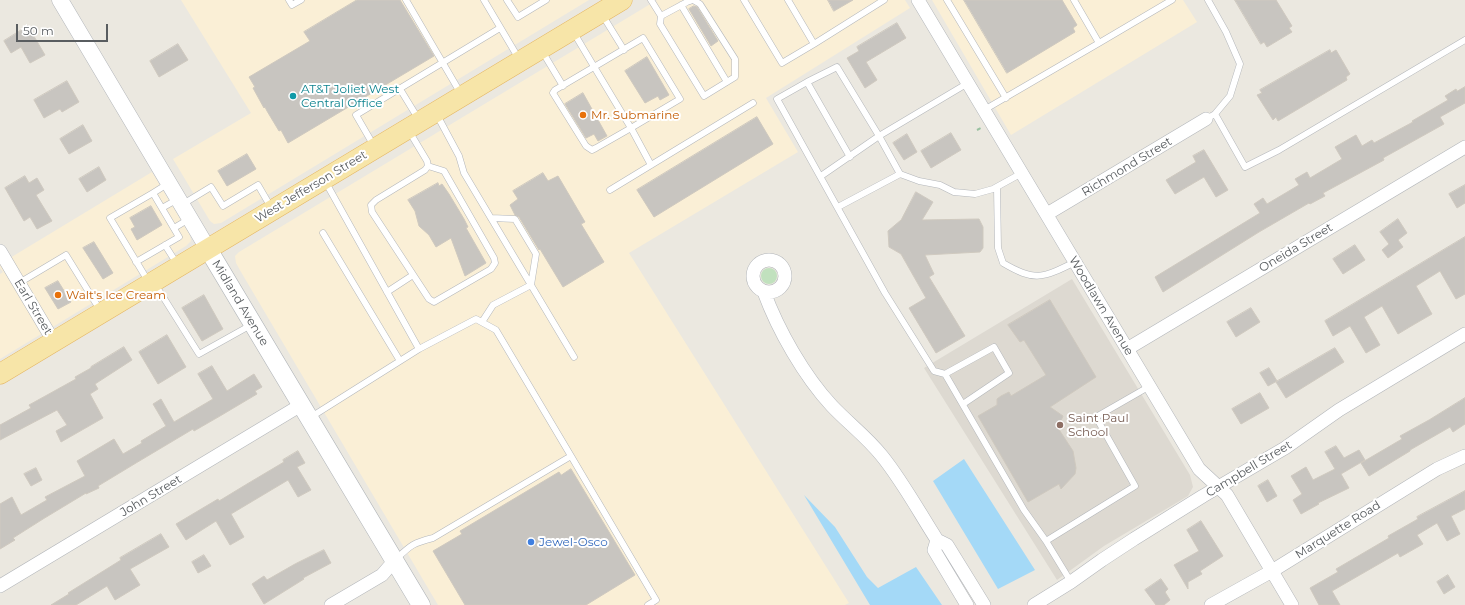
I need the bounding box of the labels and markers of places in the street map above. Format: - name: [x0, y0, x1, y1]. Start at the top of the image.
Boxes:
- place label: AT&T Joliet West Central Office: [301, 82, 399, 110]
- marker: AT&T Joliet West Central Office: [288, 91, 298, 101]
- place label: Mr. Submarine: [591, 108, 680, 122]
- marker: Mr. Submarine: [578, 110, 588, 120]
- place label: Walt's Ice Cream: [66, 288, 166, 302]
- marker: Walt's Ice Cream: [53, 290, 63, 300]
- place label: Saint Paul School: [1068, 411, 1129, 439]
- marker: Saint Paul School: [1055, 420, 1065, 430]
- place label: Jewel-Osco: [539, 535, 608, 549]
- marker: Jewel-Osco: [526, 537, 536, 547]

